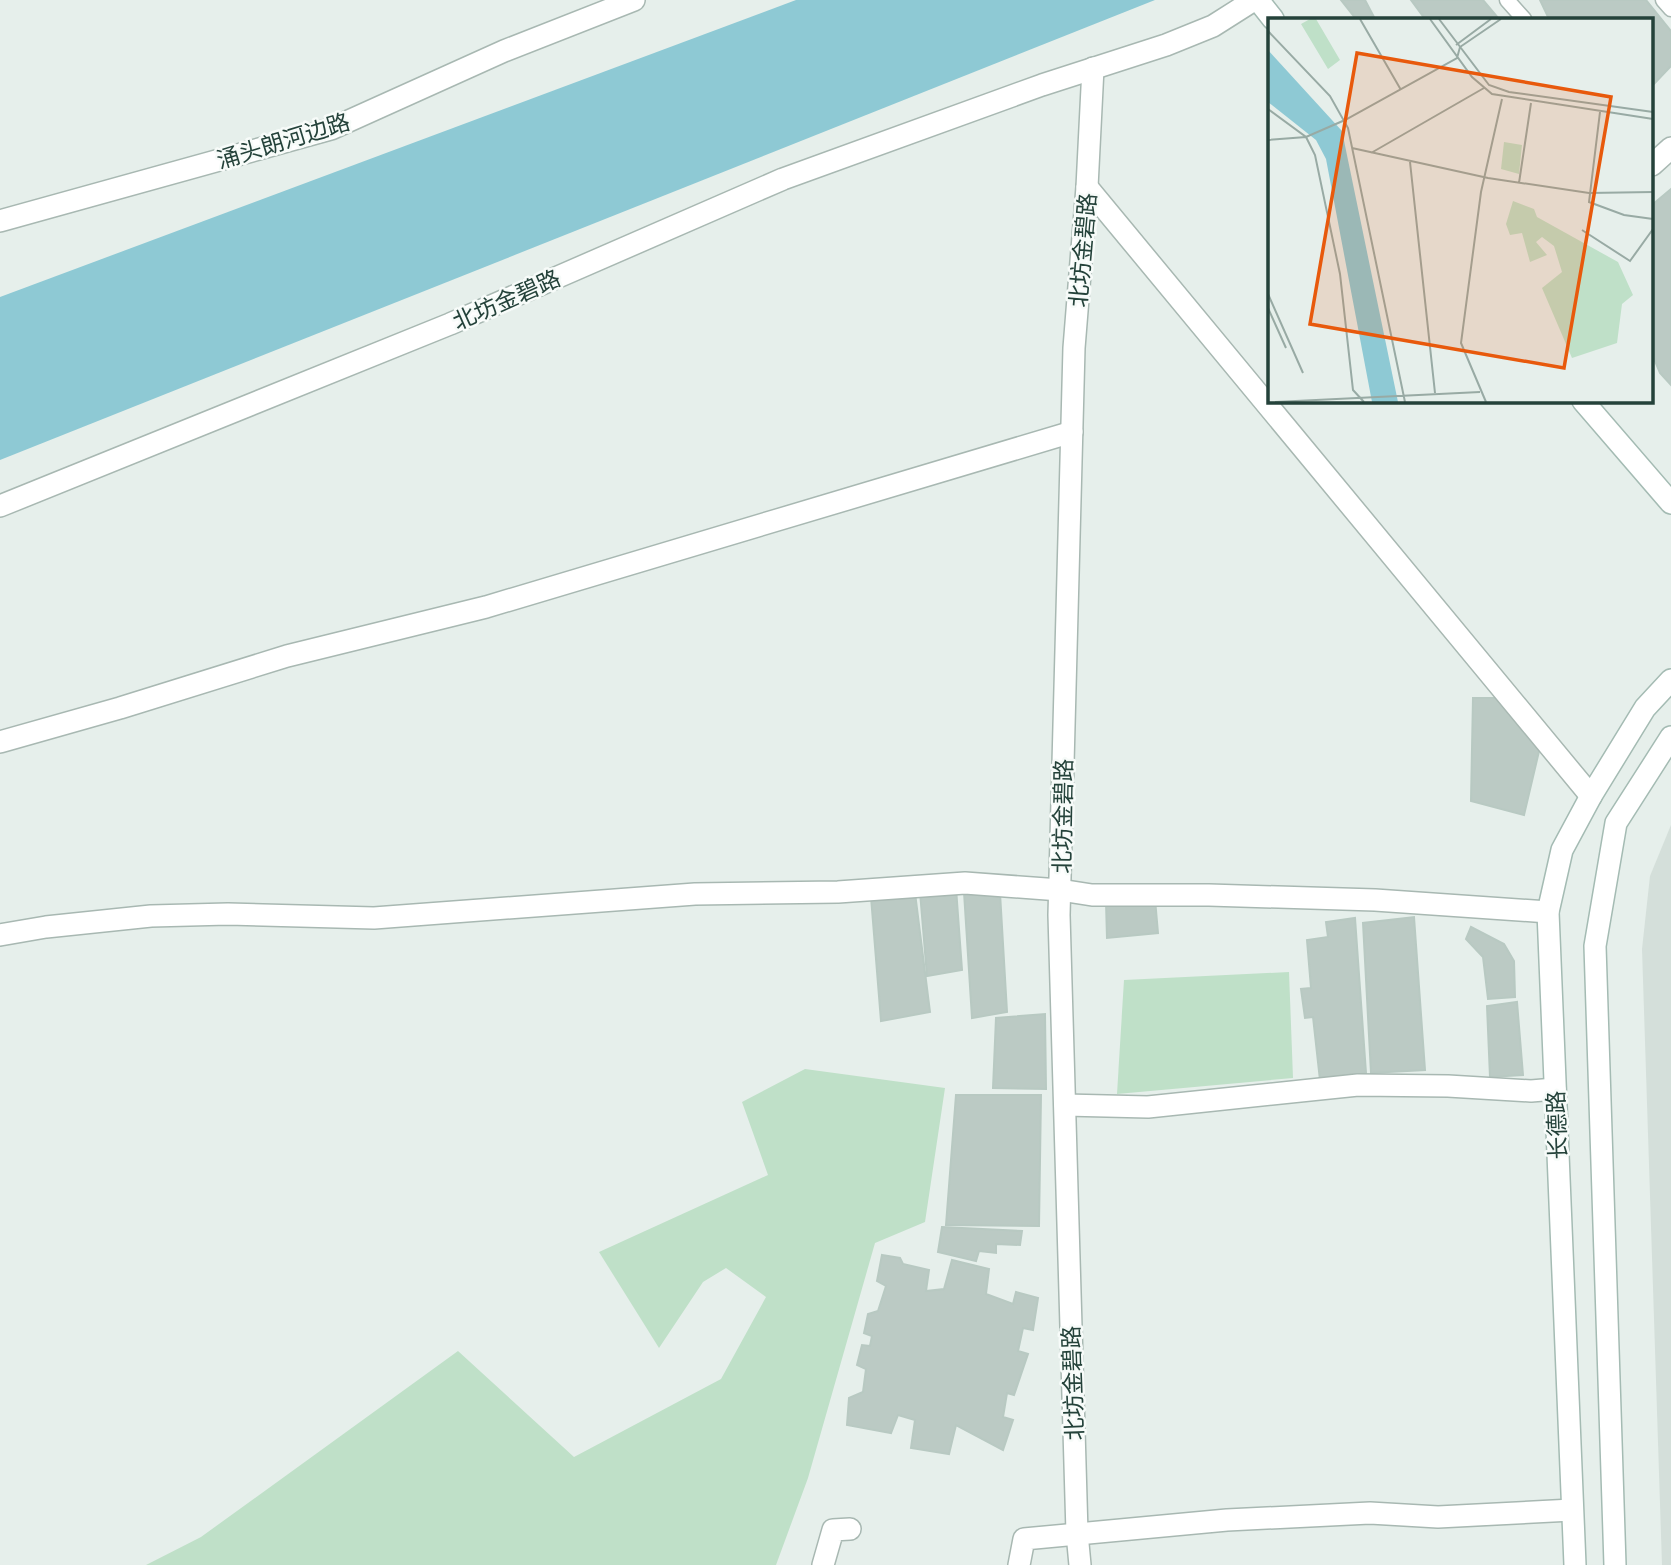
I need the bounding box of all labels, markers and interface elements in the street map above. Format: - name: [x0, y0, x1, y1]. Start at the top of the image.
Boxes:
- inset map: [1268, 18, 1654, 402]
- street label: 涌头朗河边路: [213, 106, 353, 174]
- street label: 北坊金碧路: [1063, 191, 1101, 309]
- street label: 北坊金碧路: [448, 263, 564, 335]
- street label: 北坊金碧路: [1047, 758, 1077, 874]
- street label: 长德路: [1541, 1090, 1571, 1160]
- street label: 北坊金碧路: [1056, 1325, 1088, 1441]

